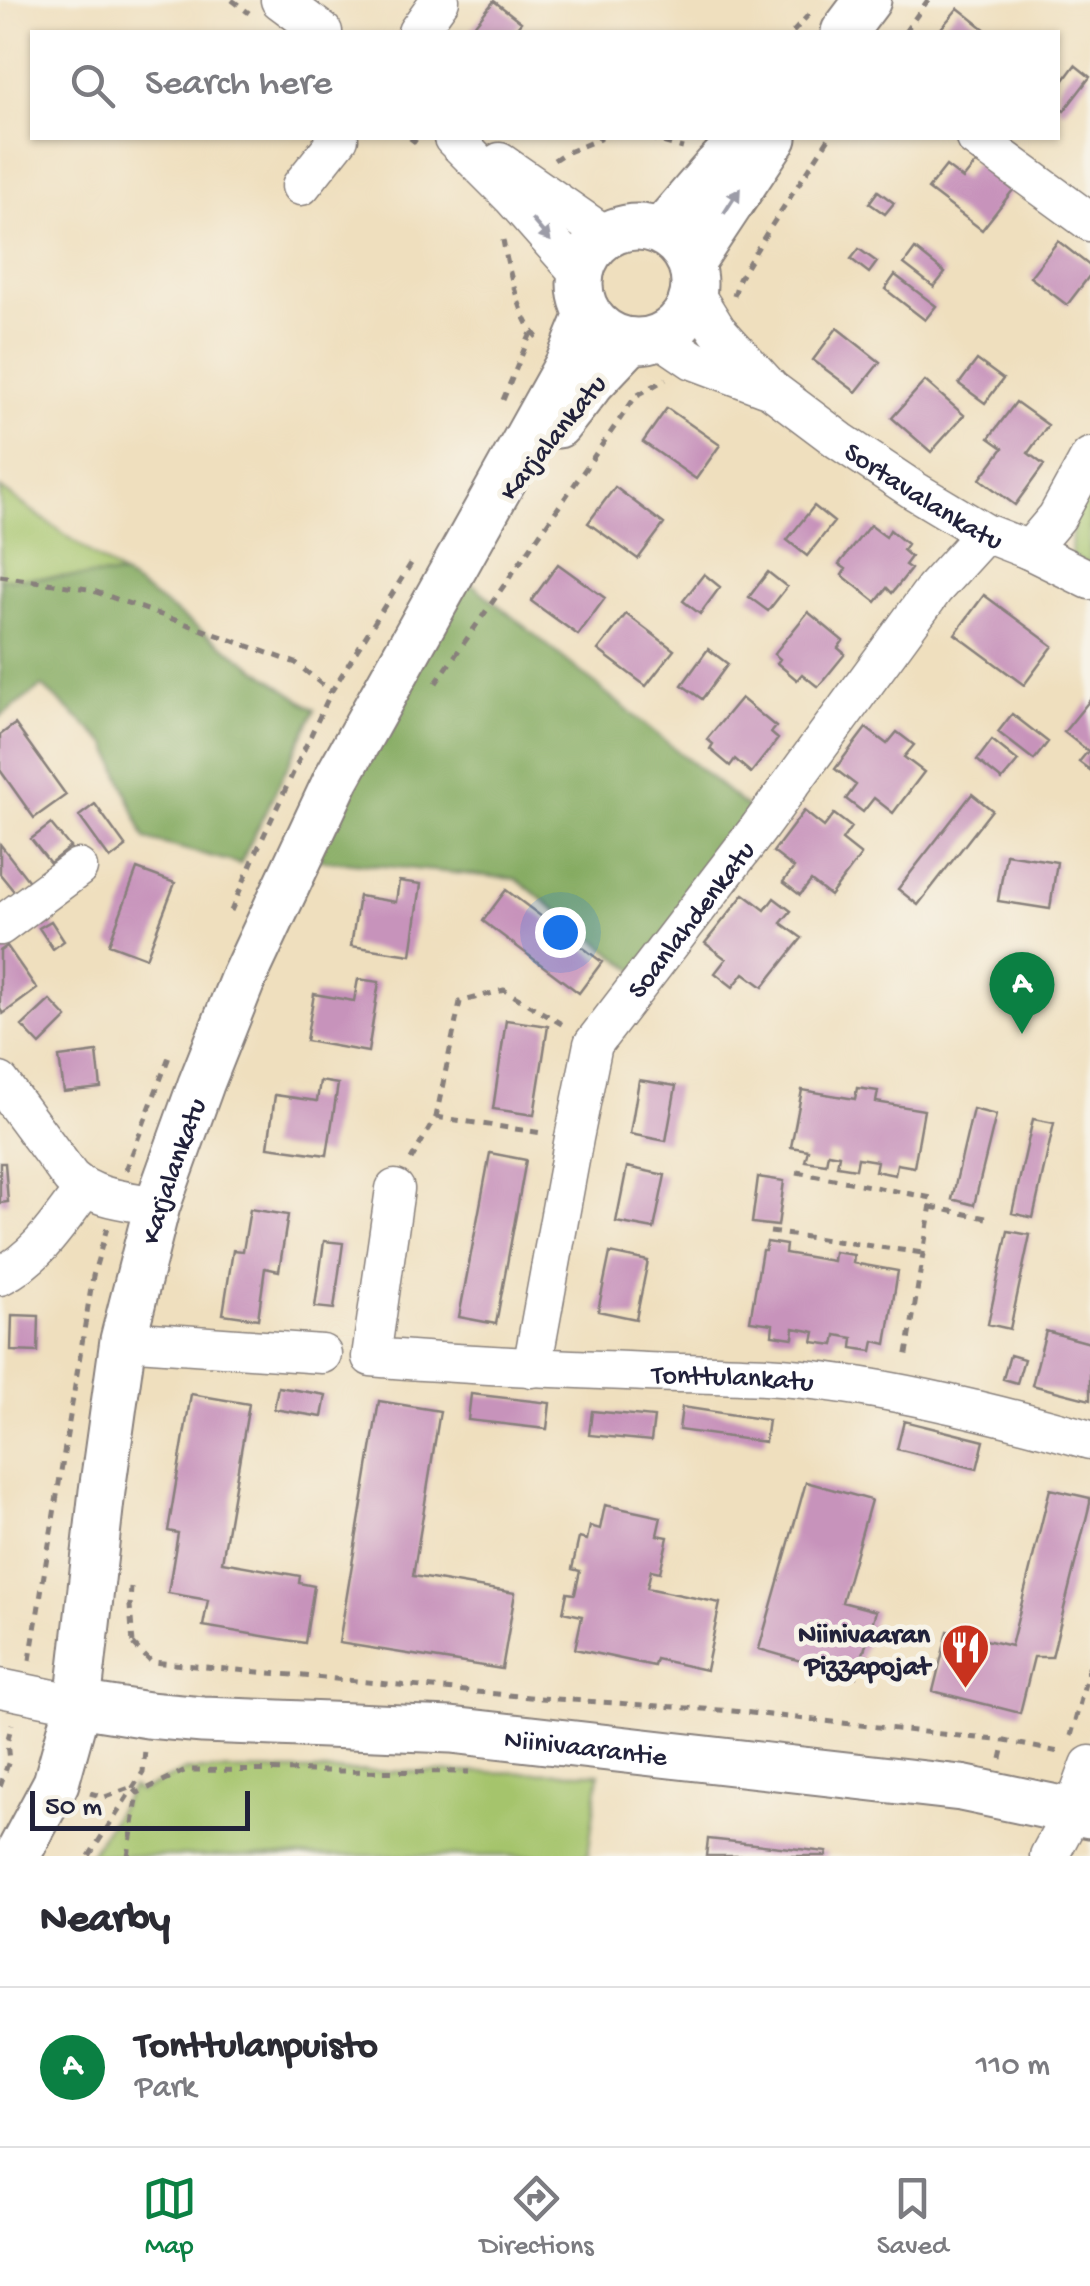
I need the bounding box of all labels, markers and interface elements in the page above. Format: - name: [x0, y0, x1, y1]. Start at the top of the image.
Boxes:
- search box: [30, 30, 1060, 140]
- icon: search: [65, 58, 120, 113]
- text: Search here: [145, 63, 332, 107]
- one-way arrow: [723, 187, 741, 214]
- one-way arrow: [530, 217, 552, 242]
- street label: Karjalankatu: [494, 369, 615, 508]
- street label: Sortavalankatu: [837, 437, 1006, 559]
- street label: Soanlahdenkatu: [622, 836, 764, 1007]
- your location: [535, 907, 586, 958]
- pin: A: [990, 952, 1054, 1034]
- street label: Karjalankatu: [136, 1094, 216, 1248]
- street label: Tonttulankatu: [649, 1360, 815, 1401]
- place label: Niinivaaran Pizzapojat: [798, 1620, 933, 1685]
- restaurant icon: Niinivaaran Pizzapojat: [939, 1622, 991, 1690]
- street label: Niinivaarantie: [502, 1724, 669, 1776]
- scale bar: [30, 1786, 250, 1830]
- text: 50 m: [45, 1792, 102, 1825]
- text: Nearby: [40, 1897, 170, 1946]
- text: Tonttulanpuisto: [135, 2026, 378, 2070]
- text: A: [63, 2048, 82, 2086]
- text: 110 m: [976, 2048, 1050, 2086]
- text: Park: [135, 2070, 196, 2108]
- tab: Map: [142, 2171, 197, 2264]
- tab: Directions: [480, 2171, 594, 2264]
- tab: Saved: [877, 2171, 948, 2264]

